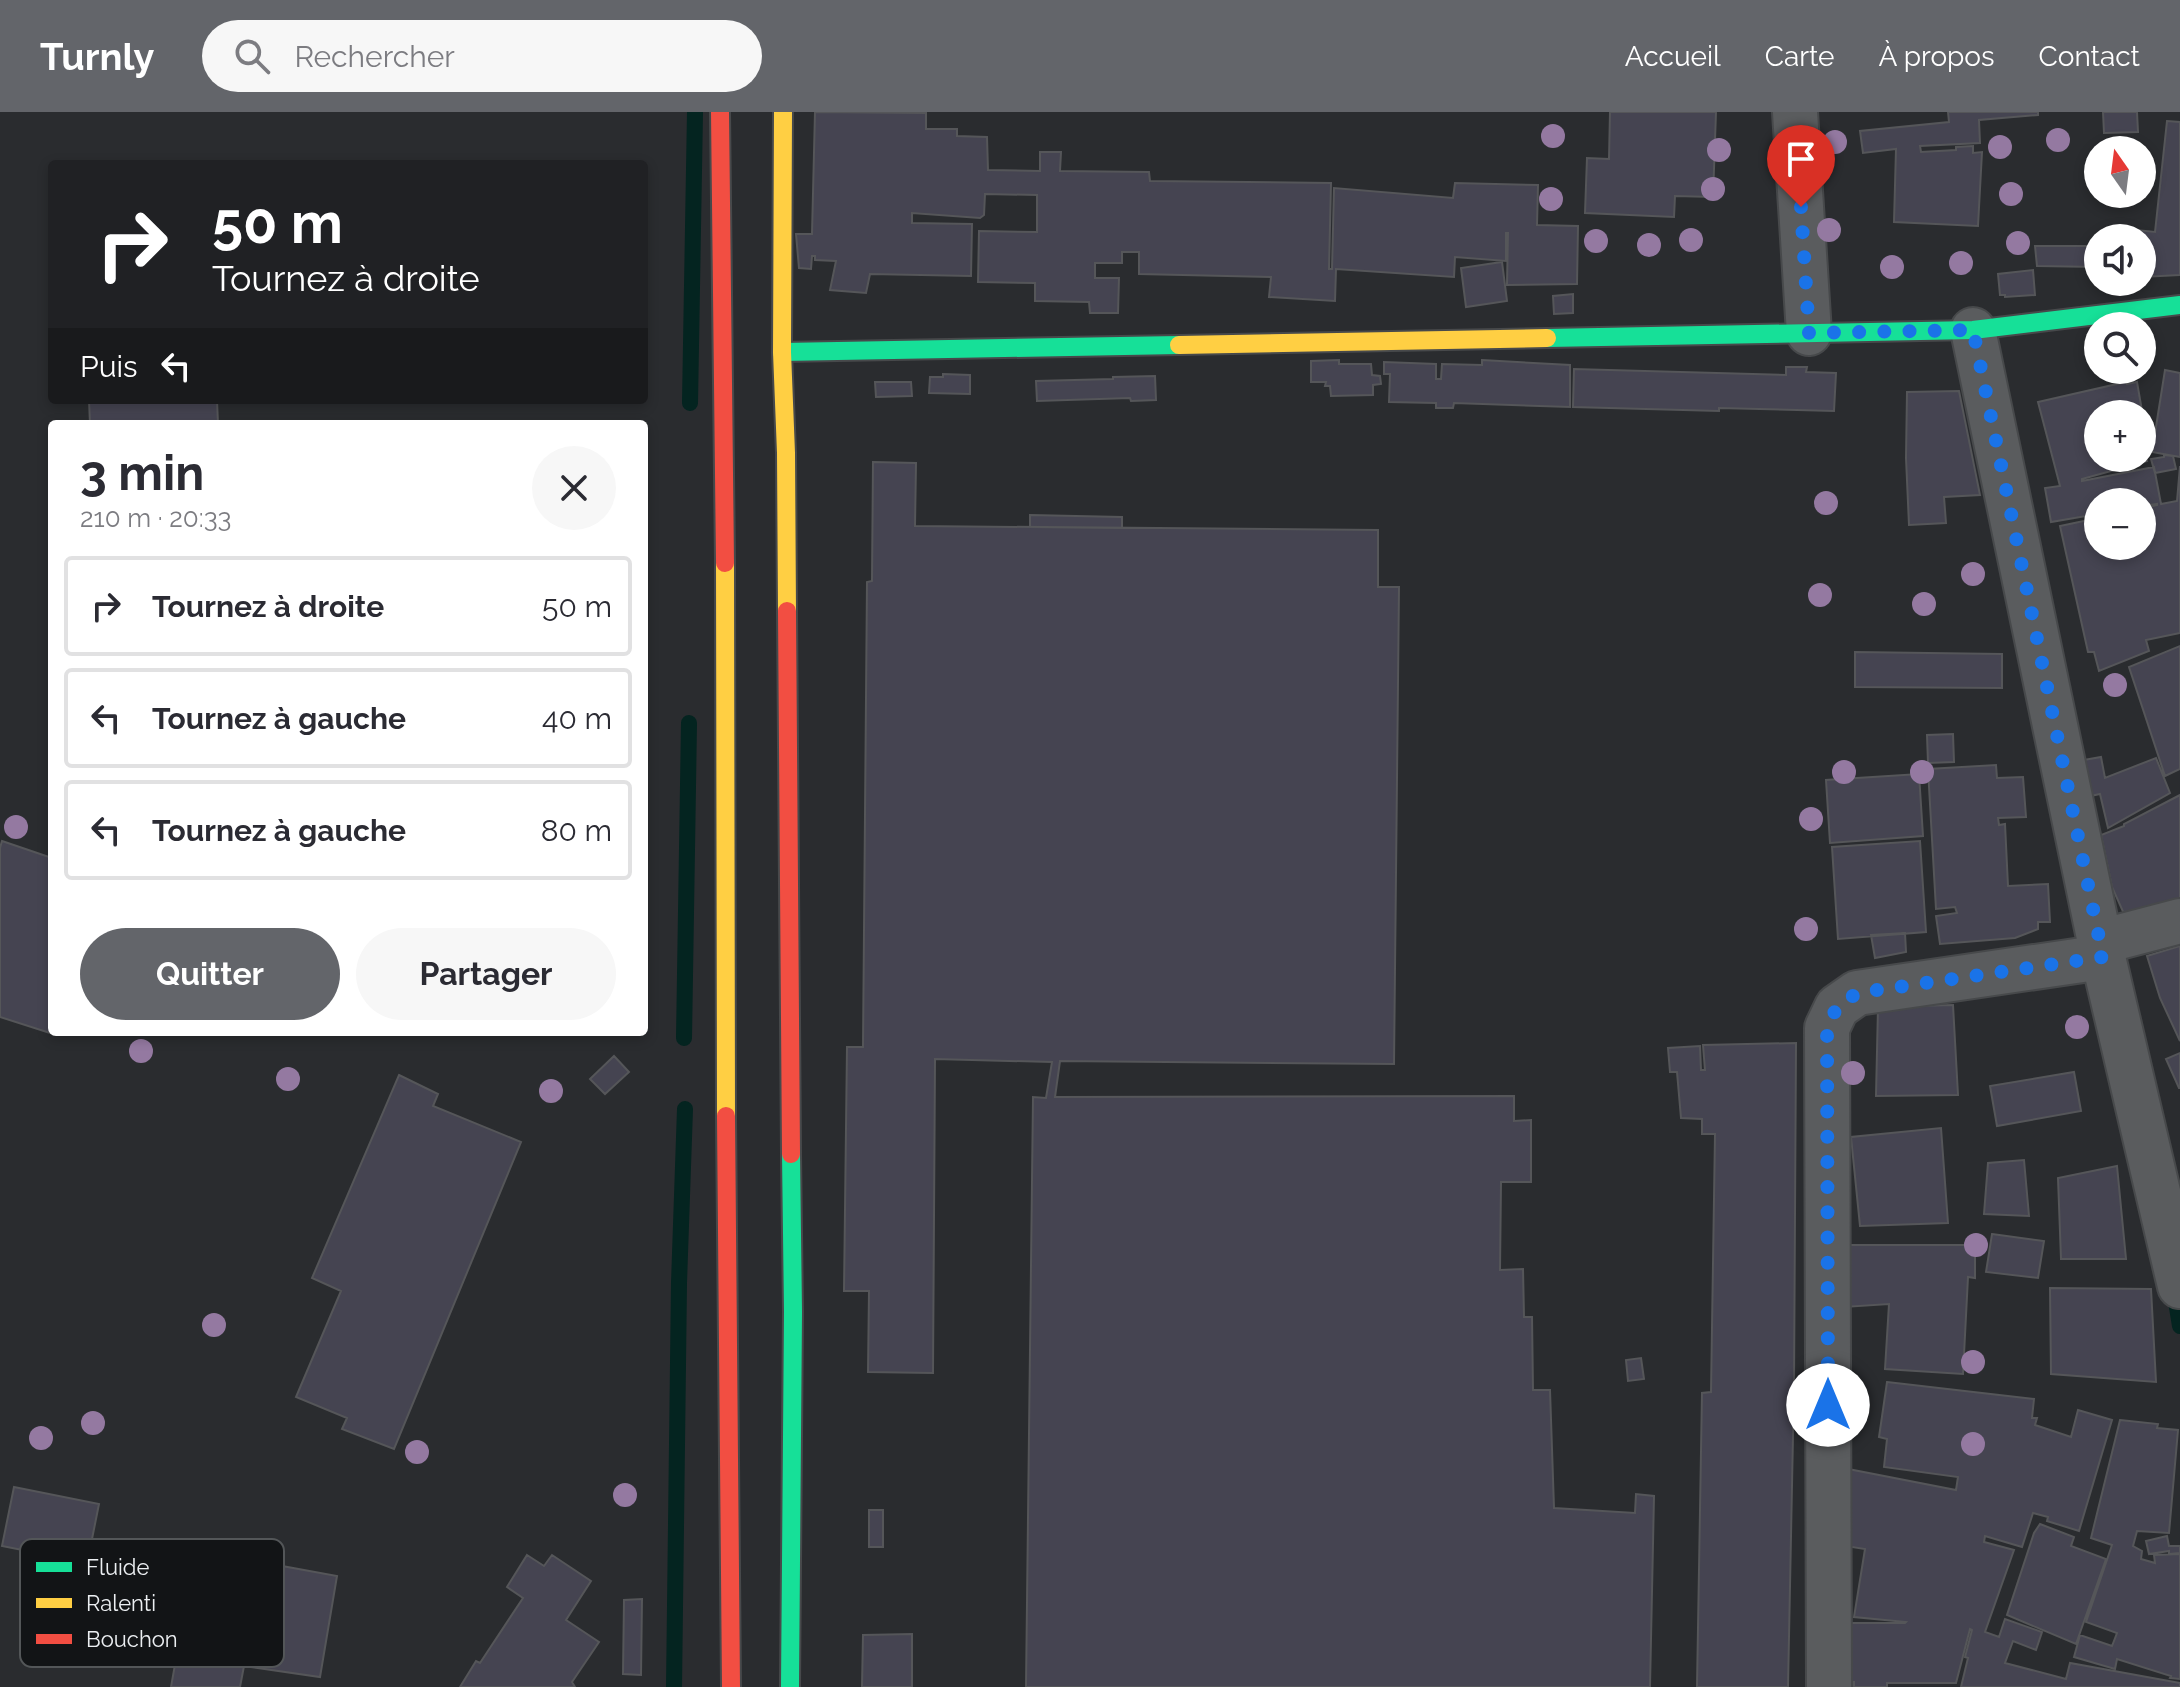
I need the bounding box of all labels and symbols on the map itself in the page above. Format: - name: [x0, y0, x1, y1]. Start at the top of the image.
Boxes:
- pin: [1767, 125, 1835, 207]
- north arrow: [2084, 136, 2156, 208]
- position arrow: [1786, 1363, 1870, 1447]
- legend: [20, 1539, 284, 1667]
- text: Fluide: [86, 1554, 149, 1580]
- text: Ralenti: [86, 1590, 156, 1616]
- text: Bouchon: [86, 1626, 178, 1652]

